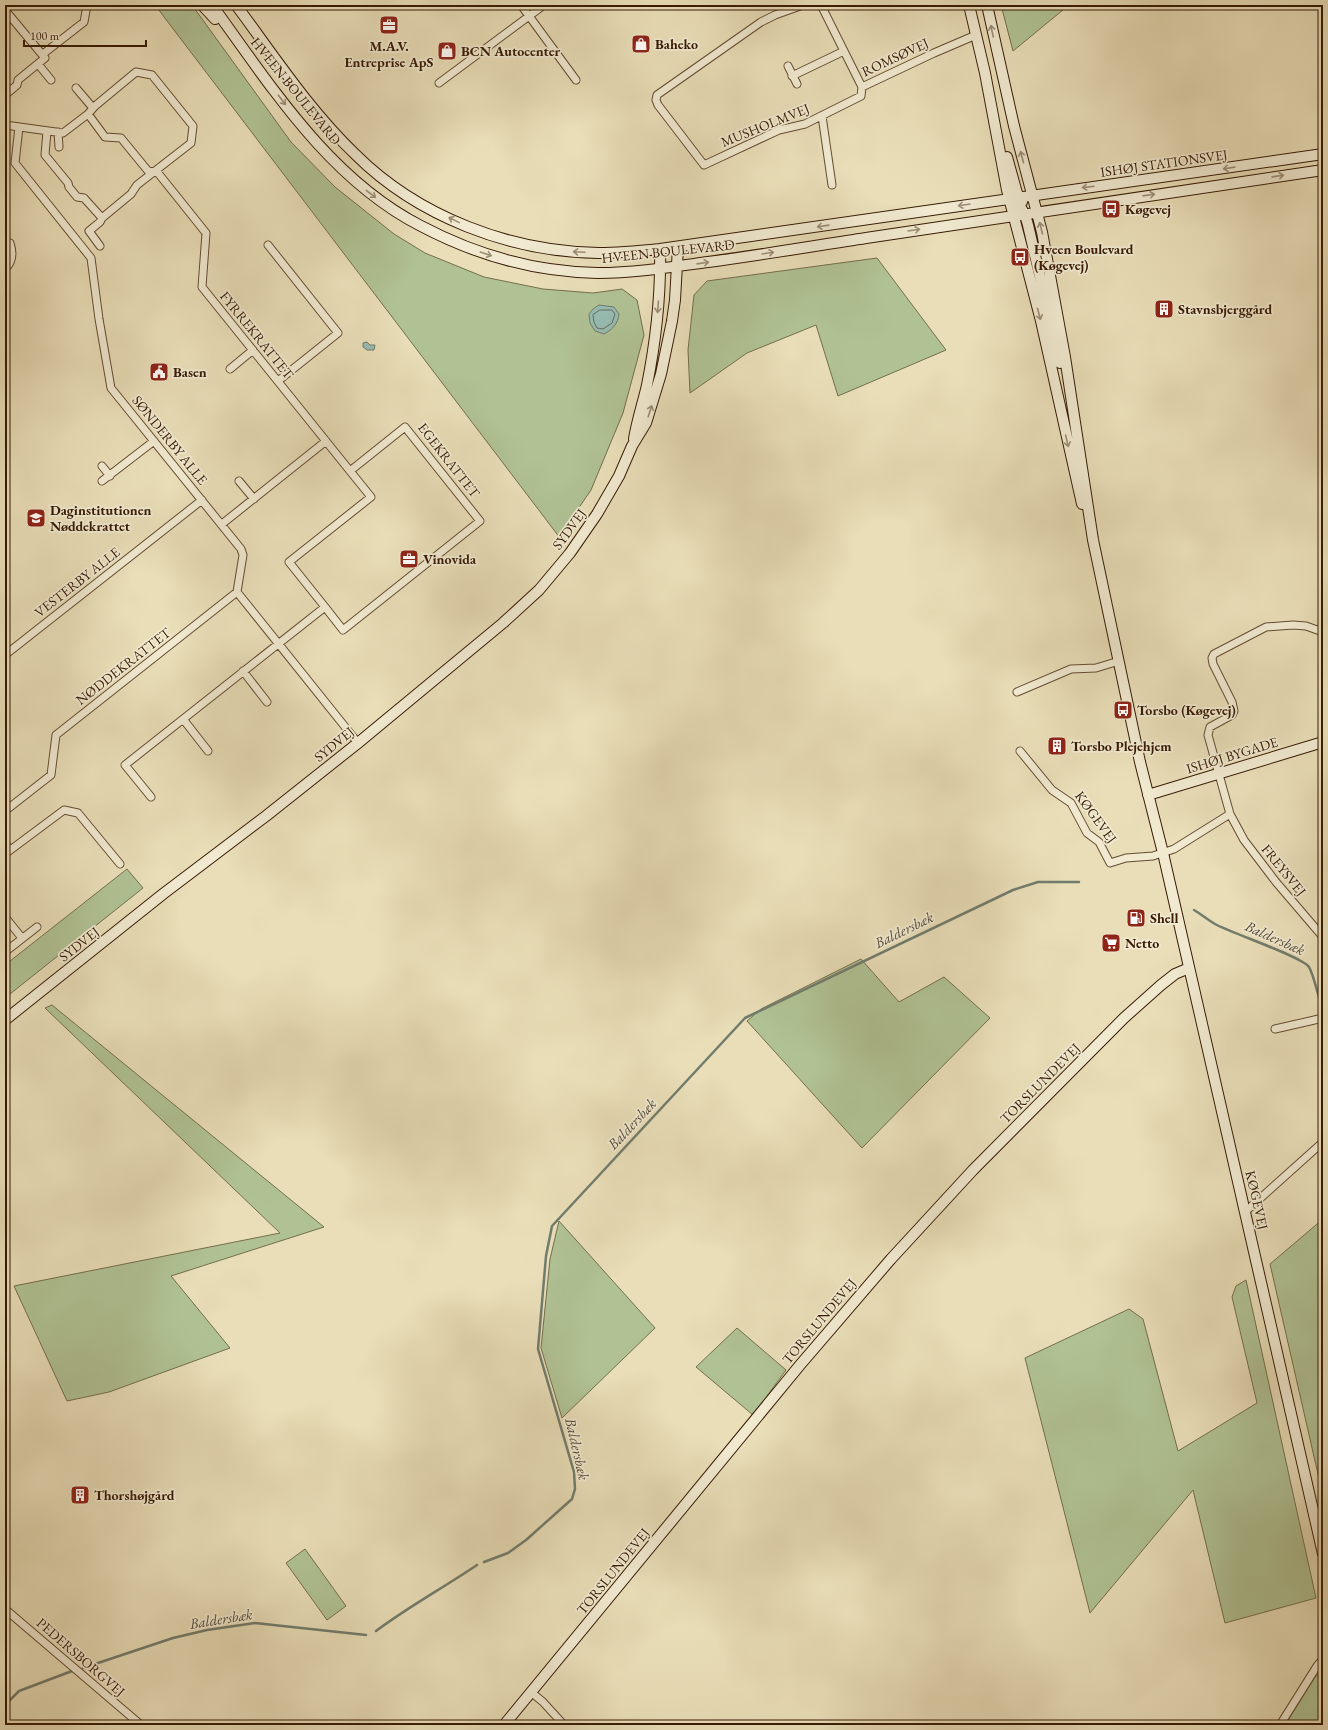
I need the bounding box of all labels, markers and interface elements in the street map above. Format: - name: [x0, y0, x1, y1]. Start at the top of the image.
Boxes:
- office icon: M.A.V. Entreprise ApS: [378, 14, 400, 36]
- scale bar: [24, 22, 146, 48]
- one-way arrow: [988, 25, 996, 38]
- text: 100 m: [30, 28, 60, 44]
- street label: HVEEN BOULEVARD: [247, 33, 345, 149]
- shop icon: Baheko: [630, 33, 652, 55]
- street label: ROMSØVEJ: [858, 33, 932, 80]
- place label: Baheko: [655, 35, 698, 53]
- place label: M.A.V. Entreprise ApS: [344, 37, 434, 71]
- shop icon: BCN Autocenter: [436, 40, 458, 62]
- place label: BCN Autocenter: [461, 42, 561, 60]
- one-way arrow: [278, 95, 286, 106]
- street label: MUSHOLMVEJ: [718, 99, 812, 151]
- street label: ISHØJ STATIONSVEJ: [1099, 145, 1229, 181]
- one-way arrow: [1018, 151, 1025, 164]
- one-way arrow: [1223, 164, 1236, 172]
- one-way arrow: [1271, 172, 1284, 180]
- one-way arrow: [1082, 184, 1095, 191]
- one-way arrow: [366, 190, 377, 198]
- one-way arrow: [1142, 191, 1155, 199]
- bus stop icon: Køgevej: [1100, 198, 1122, 220]
- place label: Køgevej: [1125, 200, 1171, 218]
- one-way arrow: [958, 201, 971, 209]
- one-way arrow: [448, 216, 460, 223]
- one-way arrow: [1037, 221, 1044, 234]
- one-way arrow: [817, 222, 830, 230]
- one-way arrow: [907, 226, 920, 234]
- street label: HVEEN BOULEVARD: [601, 235, 736, 267]
- place label: Hveen Boulevard (Køgevej): [1034, 240, 1134, 274]
- bus stop icon: Hveen Boulevard (Køgevej): [1009, 246, 1031, 268]
- one-way arrow: [573, 248, 586, 255]
- one-way arrow: [761, 249, 774, 257]
- one-way arrow: [479, 251, 492, 258]
- one-way arrow: [696, 259, 709, 267]
- street label: FYRREKRATTET: [216, 288, 298, 383]
- building icon: Stavnsbjerggård: [1153, 298, 1175, 320]
- one-way arrow: [654, 300, 661, 313]
- place label: Stavnsbjerggård: [1178, 300, 1272, 318]
- one-way arrow: [1035, 307, 1043, 320]
- public building icon: Basen: [148, 361, 170, 383]
- place label: Basen: [173, 363, 207, 381]
- street label: SØNDERBY ALLE: [129, 392, 212, 488]
- one-way arrow: [647, 405, 654, 418]
- street label: EGEKRATTET: [414, 419, 484, 502]
- one-way arrow: [1063, 434, 1071, 447]
- place label: Daginstitutionen Nøddekrattet: [50, 501, 151, 535]
- street label: SYDVEJ: [548, 505, 590, 553]
- school or university icon: Daginstitutionen Nøddekrattet: [25, 507, 47, 529]
- street label: VESTERBY ALLE: [31, 543, 124, 621]
- office icon: Vinovida: [398, 548, 420, 570]
- place label: Vinovida: [423, 550, 477, 568]
- street label: NØDDEKRATTET: [72, 623, 174, 709]
- bus stop icon: Torsbo (Køgevej): [1112, 699, 1134, 721]
- place label: Torsbo (Køgevej): [1137, 701, 1236, 719]
- street label: SYDVEJ: [310, 722, 358, 766]
- street label: ISHØJ BYGADE: [1184, 732, 1280, 778]
- building icon: Torsbo Plejehjem: [1046, 735, 1068, 757]
- place label: Torsbo Plejehjem: [1071, 737, 1172, 755]
- street label: KØGEVEJ: [1071, 787, 1121, 847]
- street label: FREYSVEJ: [1258, 840, 1311, 900]
- water label: Baldersbæk: [870, 907, 937, 952]
- fuel station icon: Shell: [1125, 907, 1147, 929]
- place label: Shell: [1150, 909, 1179, 927]
- water label: Baldersbæk: [1241, 916, 1308, 959]
- street label: SYDVEJ: [55, 922, 103, 965]
- supermarket icon: Netto: [1100, 932, 1122, 954]
- place label: Netto: [1125, 934, 1159, 952]
- street label: TORSLUNDEVEJ: [996, 1039, 1084, 1127]
- water label: Baldersbæk: [602, 1094, 660, 1154]
- street label: KØGEVEJ: [1241, 1168, 1273, 1232]
- street label: TORSLUNDEVEJ: [778, 1274, 860, 1368]
- water label: Baldersbæk: [561, 1415, 594, 1482]
- building icon: Thorshøjgård: [69, 1484, 91, 1506]
- place label: Thorshøjgård: [94, 1486, 175, 1504]
- street label: TORSLUNDEVEJ: [573, 1524, 654, 1618]
- water label: Baldersbæk: [187, 1604, 254, 1633]
- street label: PEDERSBORGVEJ: [33, 1614, 129, 1701]

